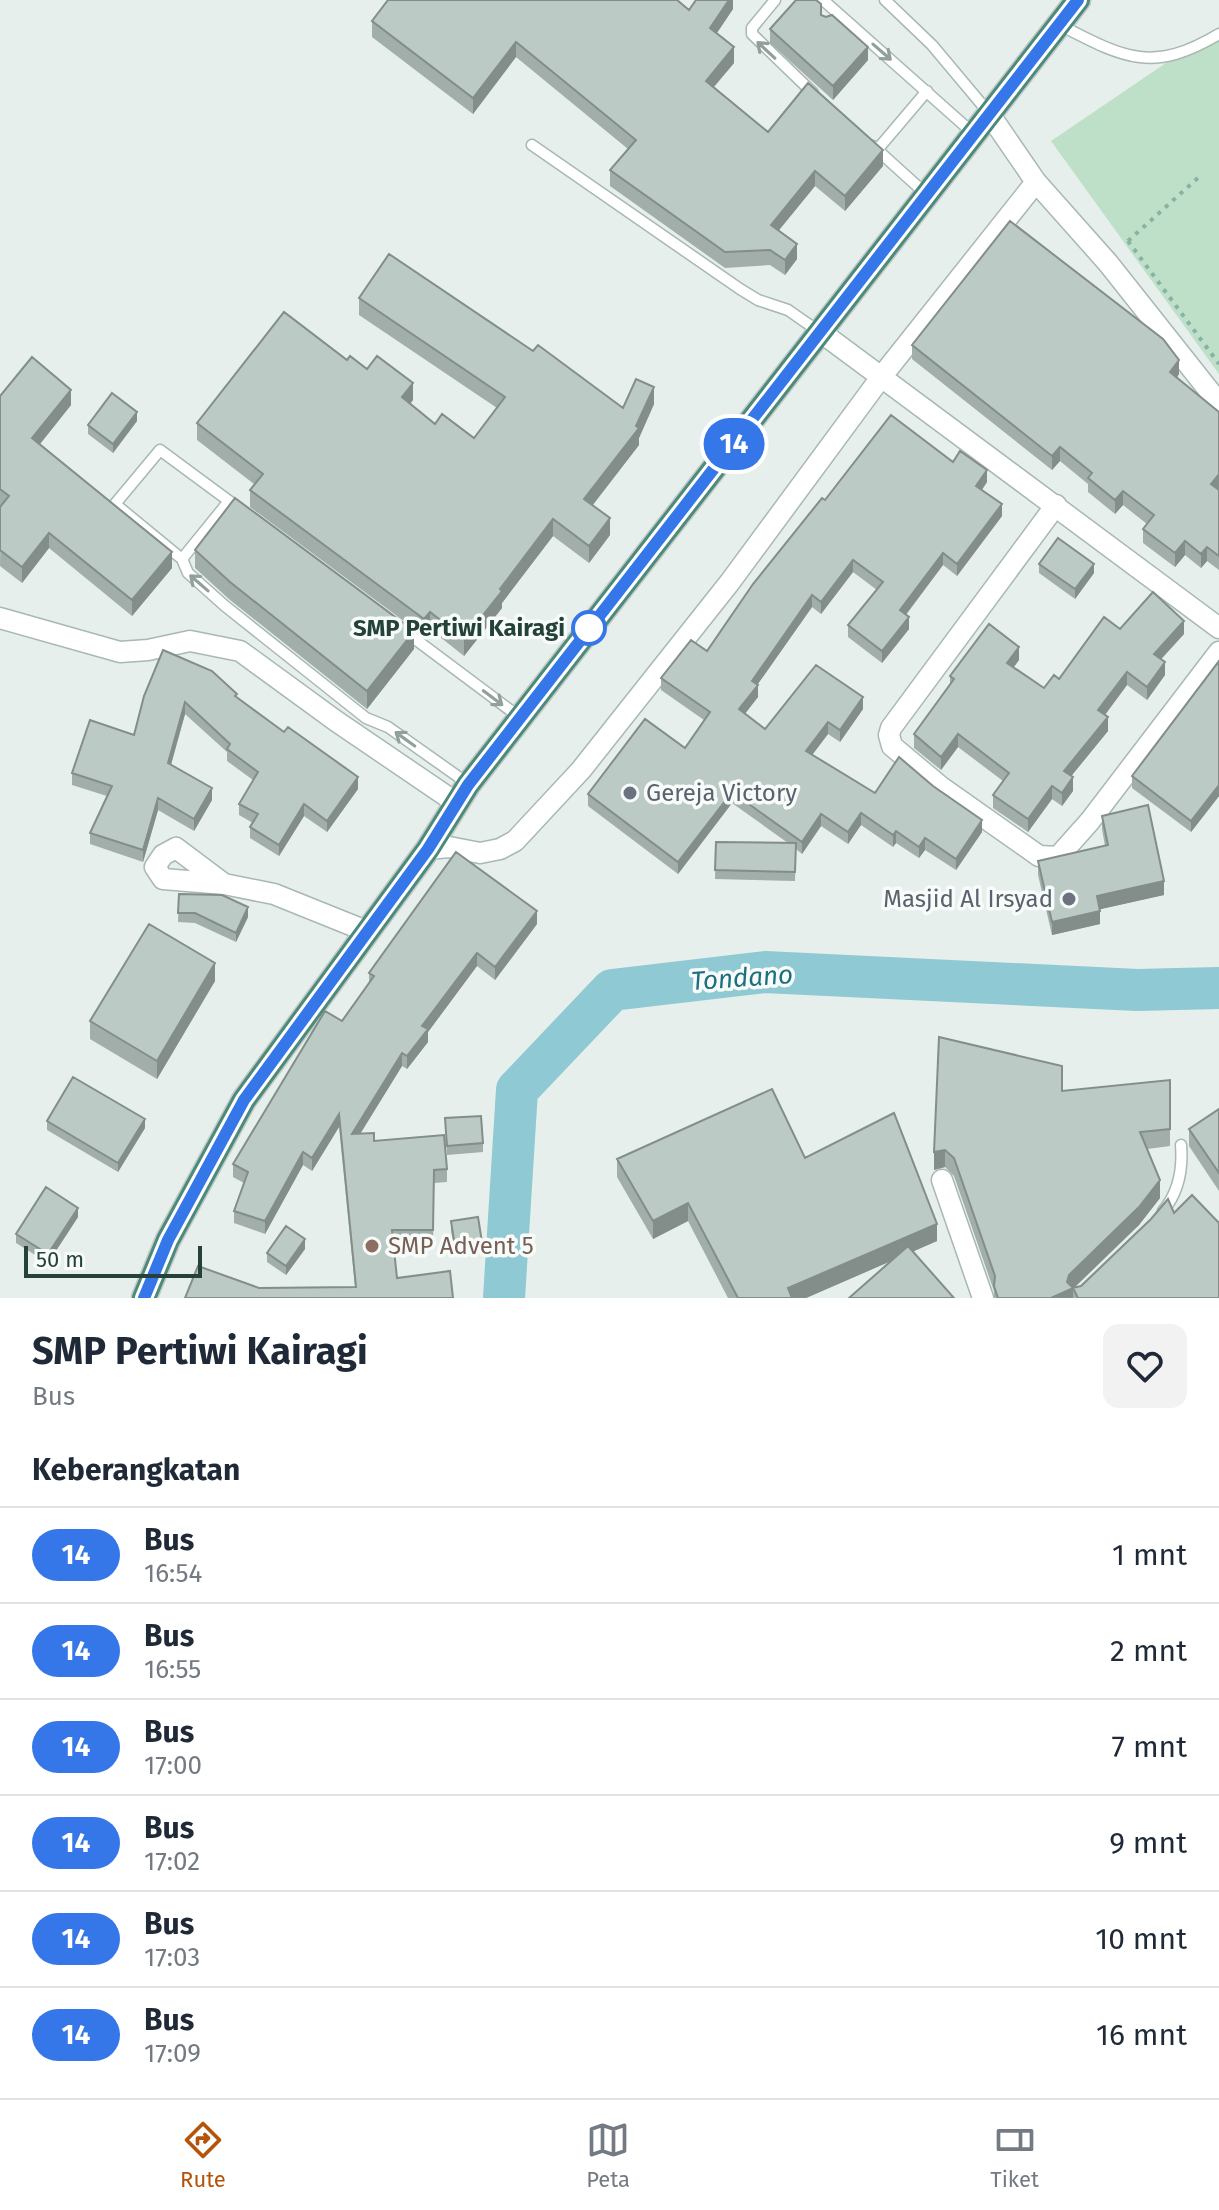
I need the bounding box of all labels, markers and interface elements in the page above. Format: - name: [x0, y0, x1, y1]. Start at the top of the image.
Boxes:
- one-way arrow: [756, 40, 776, 59]
- one-way arrow: [871, 42, 891, 60]
- line badge: 14: [698, 418, 770, 470]
- text: 14: [720, 427, 748, 460]
- one-way arrow: [189, 574, 209, 592]
- marker: SMP Pertiwi Kairagi: [572, 611, 606, 645]
- place label: SMP Pertiwi Kairagi: [353, 614, 565, 642]
- one-way arrow: [482, 689, 504, 706]
- one-way arrow: [395, 731, 417, 747]
- place label: Gereja Victory: [646, 779, 797, 807]
- marker: Gereja Victory: [621, 784, 639, 802]
- place label: Masjid Al Irsyad: [883, 885, 1053, 913]
- marker: Masjid Al Irsyad: [1060, 890, 1078, 908]
- water label: Tondano: [690, 959, 794, 997]
- place label: SMP Advent 5: [388, 1232, 534, 1260]
- marker: SMP Advent 5: [363, 1237, 381, 1255]
- scale bar: [24, 1242, 202, 1278]
- text: 50 m: [36, 1246, 84, 1273]
- button: heart: [1103, 1324, 1187, 1408]
- text: SMP Pertiwi Kairagi: [32, 1328, 368, 1374]
- text: Bus: [32, 1381, 75, 1412]
- text: Keberangkatan: [32, 1452, 240, 1488]
- text: Bus: [144, 1522, 194, 1558]
- text: 1 mnt: [1112, 1537, 1187, 1573]
- text: 14: [62, 1538, 90, 1571]
- text: 16:54: [144, 1558, 202, 1589]
- text: Bus: [144, 1618, 194, 1654]
- text: 2 mnt: [1110, 1633, 1187, 1669]
- text: 14: [62, 1634, 90, 1667]
- text: 16:55: [144, 1654, 201, 1685]
- text: Bus: [144, 1714, 194, 1750]
- text: 7 mnt: [1112, 1729, 1187, 1765]
- text: 14: [62, 1730, 90, 1763]
- text: 17:00: [144, 1750, 202, 1781]
- text: Bus: [144, 1810, 194, 1846]
- text: 9 mnt: [1109, 1825, 1187, 1861]
- text: 14: [62, 1826, 90, 1859]
- text: 17:02: [144, 1846, 200, 1877]
- text: Bus: [144, 1906, 194, 1942]
- text: 10 mnt: [1095, 1921, 1187, 1957]
- text: 14: [62, 1922, 90, 1955]
- text: 17:03: [144, 1942, 200, 1973]
- text: Bus: [144, 2002, 194, 2038]
- text: 16 mnt: [1096, 2017, 1187, 2053]
- text: 14: [62, 2018, 90, 2051]
- text: 17:09: [144, 2038, 201, 2069]
- tab: Rute: [180, 2118, 226, 2193]
- tab: Peta: [586, 2118, 630, 2193]
- tab: Tiket: [990, 2118, 1039, 2193]

